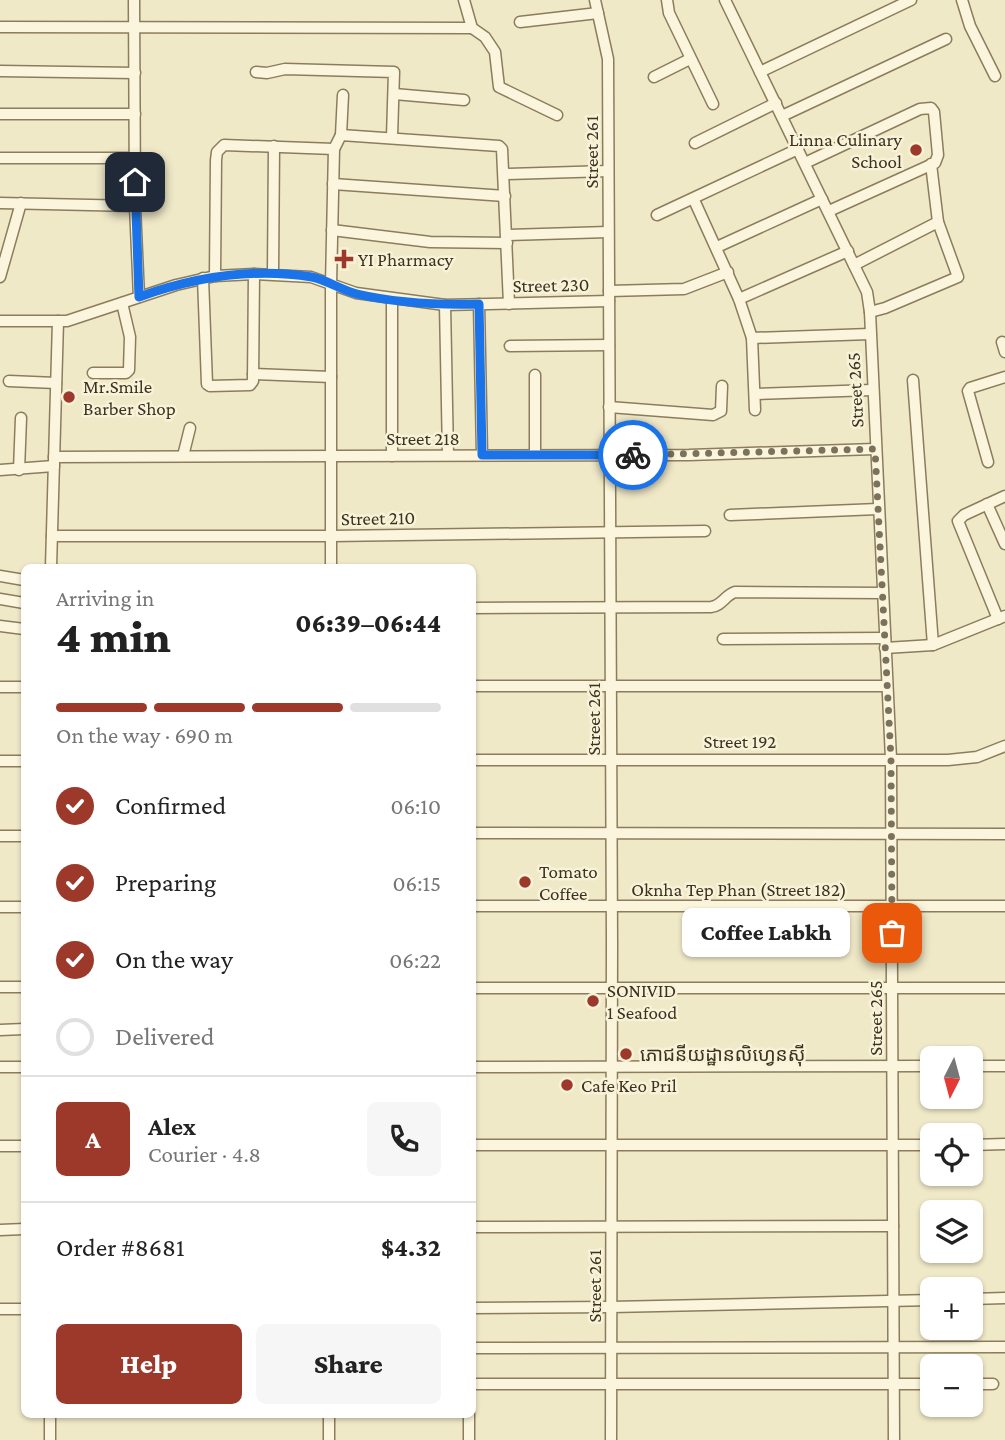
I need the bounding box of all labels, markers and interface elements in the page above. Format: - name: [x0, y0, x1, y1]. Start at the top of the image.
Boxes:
- street label: Street 261: [581, 115, 602, 189]
- place label: Linna Culinary School: [789, 129, 902, 172]
- marker: Linna Culinary School: [908, 142, 924, 158]
- pin: [105, 152, 165, 212]
- icon: home: [116, 163, 154, 201]
- place label: YI Pharmacy: [358, 249, 454, 270]
- marker: YI Pharmacy: [336, 251, 352, 267]
- street label: Street 230: [512, 274, 590, 296]
- street label: Street 265: [843, 352, 867, 428]
- place label: Mr.Smile Barber Shop: [83, 376, 176, 419]
- marker: Mr.Smile Barber Shop: [61, 389, 77, 405]
- courier: [598, 420, 668, 490]
- street label: Street 218: [386, 428, 460, 449]
- icon: bike: [614, 436, 652, 474]
- street label: Street 210: [341, 507, 415, 529]
- text: Arriving in: [56, 585, 154, 611]
- text: 06:39–06:44: [295, 609, 441, 638]
- text: 4 min: [56, 611, 171, 662]
- street label: Street 261: [583, 682, 604, 756]
- text: On the way · 690 m: [56, 722, 233, 748]
- street label: Street 192: [704, 731, 776, 752]
- icon: check: [56, 787, 94, 825]
- text: Confirmed: [115, 791, 226, 820]
- text: 06:10: [390, 793, 441, 819]
- place label: Tomato Coffee: [539, 861, 598, 904]
- icon: check: [56, 864, 94, 902]
- text: Preparing: [115, 868, 216, 897]
- text: 06:15: [393, 870, 441, 896]
- marker: Tomato Coffee: [517, 874, 533, 890]
- street label: Oknha Tep Phan (Street 182): [631, 879, 847, 901]
- pin: [862, 903, 922, 963]
- callout: Coffee Labkh: [682, 908, 850, 958]
- icon: bag: [873, 914, 911, 952]
- text: Coffee Labkh: [700, 919, 832, 945]
- icon: check: [56, 941, 94, 979]
- text: On the way: [115, 945, 233, 974]
- text: 06:22: [389, 947, 441, 973]
- place label: SONIVID 1 Seafood: [607, 980, 677, 1023]
- street label: Street 265: [865, 980, 886, 1056]
- marker: SONIVID 1 Seafood: [585, 993, 601, 1009]
- text: Delivered: [115, 1022, 214, 1051]
- place label: ភោជនីយដ្ឋានលិហ្វេនសុី: [640, 1044, 805, 1067]
- marker: ភោជនីយដ្ឋានលិហ្វេនសុី: [618, 1046, 634, 1062]
- north arrow: [920, 1046, 984, 1110]
- map controls: [920, 1046, 983, 1417]
- place label: Cafe Keo Pril: [581, 1075, 677, 1096]
- marker: Cafe Keo Pril: [559, 1077, 575, 1093]
- button: phone: [367, 1102, 441, 1176]
- text: Alex: [148, 1112, 196, 1141]
- button: locate: [920, 1123, 983, 1186]
- text: A: [85, 1125, 101, 1154]
- text: Courier · 4.8: [148, 1141, 261, 1167]
- button: layers: [920, 1200, 983, 1263]
- text: Order #8681: [56, 1233, 185, 1262]
- text: $4.32: [381, 1233, 441, 1262]
- street label: Street 261: [584, 1249, 605, 1323]
- button: +: [920, 1277, 983, 1340]
- button: Help: [56, 1324, 242, 1404]
- button: Share: [256, 1324, 441, 1404]
- button: −: [920, 1354, 983, 1417]

